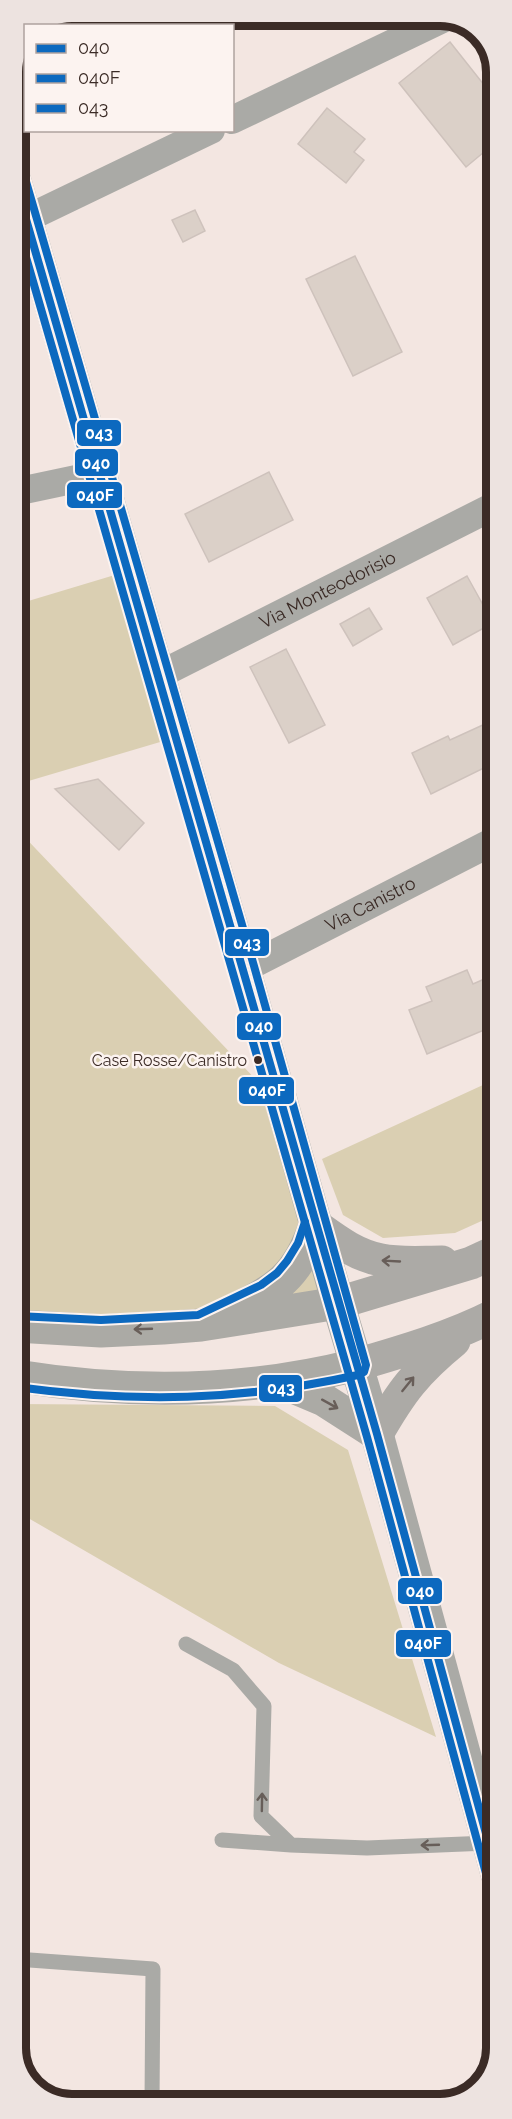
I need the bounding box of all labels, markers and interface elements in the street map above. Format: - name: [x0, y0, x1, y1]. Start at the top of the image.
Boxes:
- legend: [24, 24, 234, 132]
- text: 040: [78, 37, 110, 58]
- text: 040F: [78, 67, 120, 88]
- text: 043: [78, 97, 108, 118]
- line badge: 043: [76, 419, 122, 447]
- text: 043: [85, 424, 113, 443]
- line badge: 040: [74, 448, 119, 477]
- text: 040: [82, 454, 111, 473]
- line badge: 040F: [66, 481, 123, 509]
- text: 040F: [76, 486, 114, 505]
- street label: Via Monteodorisio: [256, 546, 399, 633]
- street label: Via Canistro: [321, 872, 419, 936]
- line badge: 043: [224, 928, 270, 957]
- text: 043: [233, 934, 261, 953]
- line badge: 040: [236, 1012, 282, 1041]
- text: 040: [245, 1017, 274, 1036]
- place label: Case Rosse/Canistro: [92, 1051, 247, 1070]
- marker: Case Rosse/Canistro: [252, 1054, 264, 1066]
- line badge: 040F: [238, 1076, 295, 1105]
- text: 040F: [248, 1081, 286, 1100]
- one-way arrow: [382, 1255, 402, 1266]
- one-way arrow: [133, 1323, 153, 1335]
- line badge: 043: [258, 1374, 303, 1403]
- one-way arrow: [402, 1377, 415, 1393]
- text: 043: [267, 1379, 295, 1398]
- one-way arrow: [320, 1399, 338, 1410]
- line badge: 040: [397, 1577, 443, 1605]
- text: 040: [406, 1582, 435, 1601]
- line badge: 040F: [395, 1629, 452, 1658]
- text: 040F: [404, 1634, 442, 1653]
- one-way arrow: [256, 1793, 267, 1813]
- one-way arrow: [421, 1840, 441, 1851]

